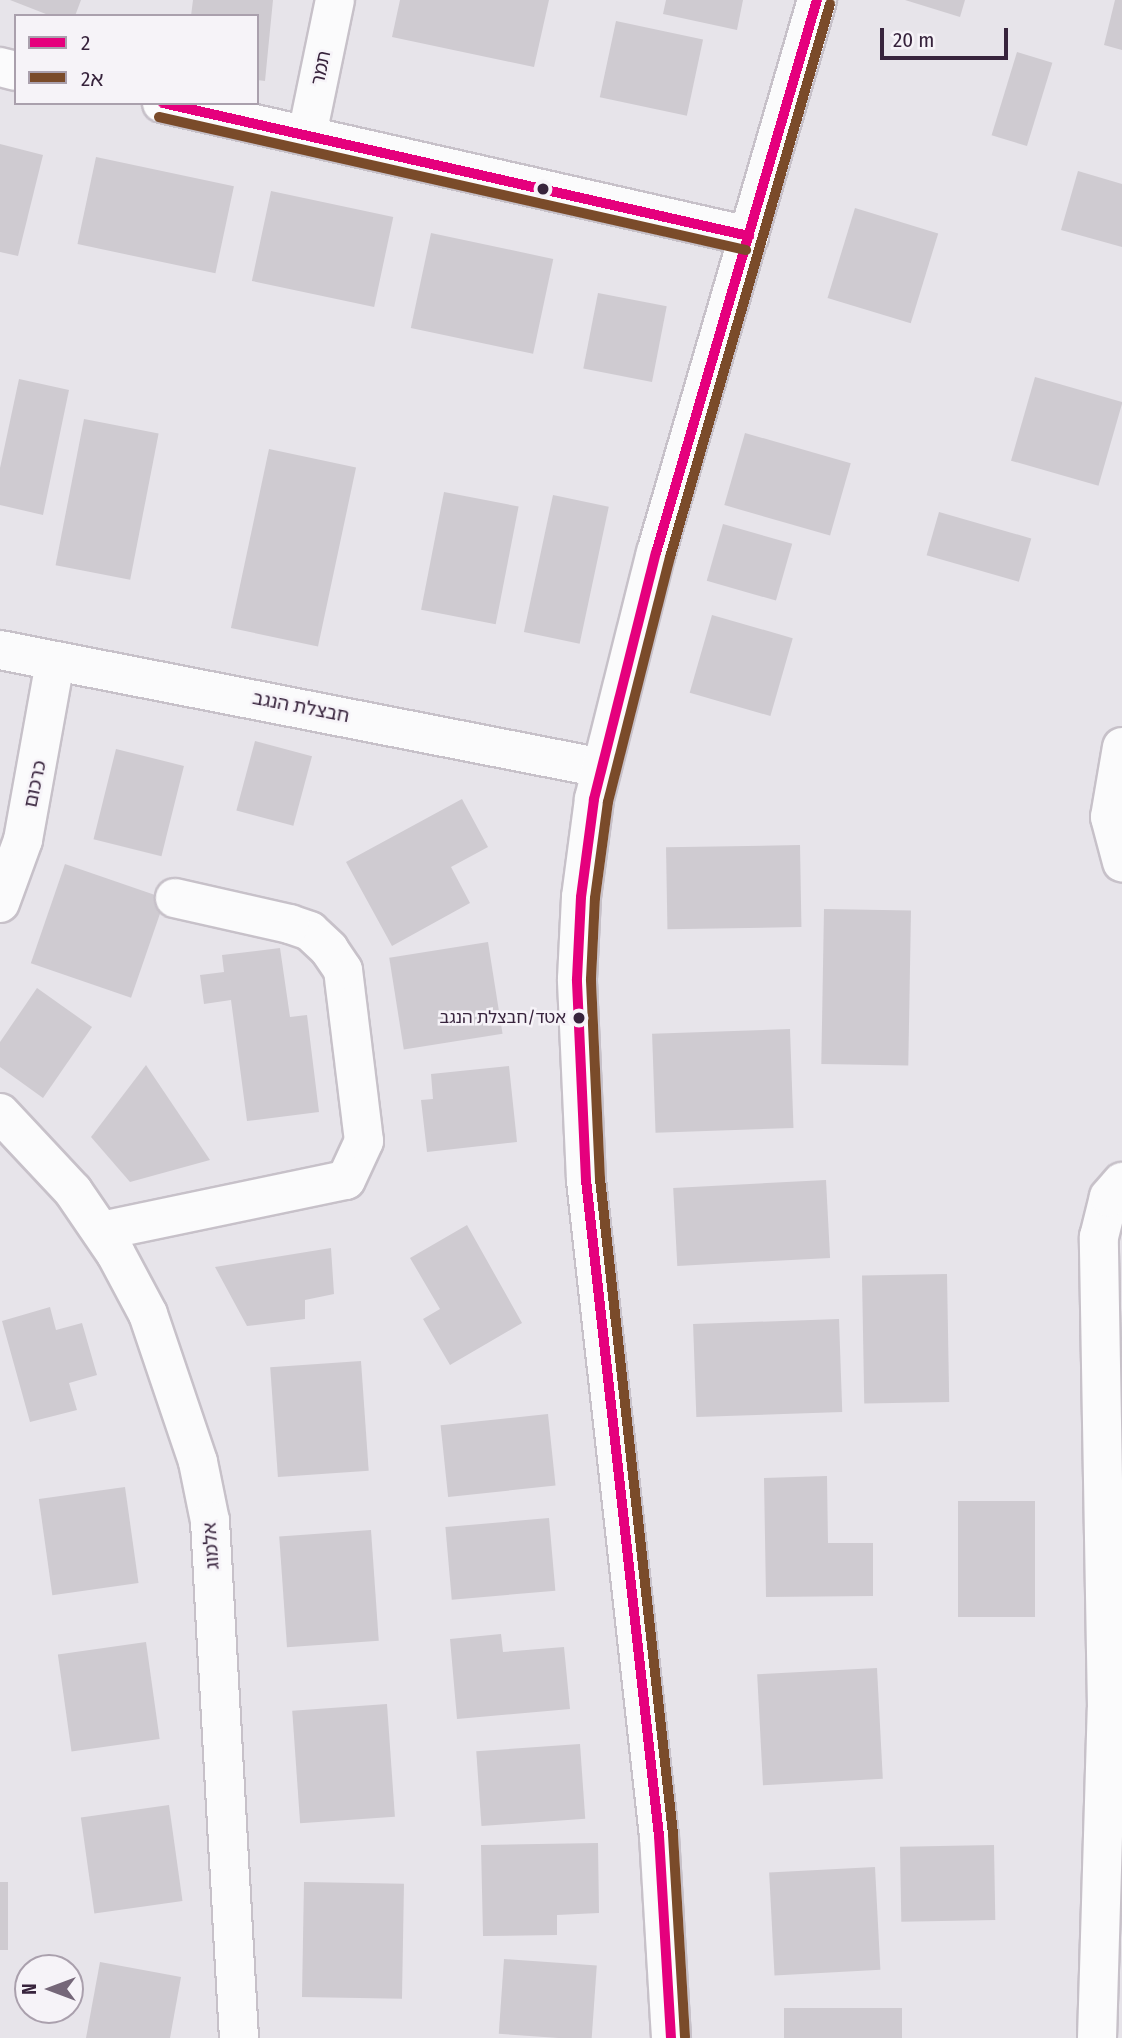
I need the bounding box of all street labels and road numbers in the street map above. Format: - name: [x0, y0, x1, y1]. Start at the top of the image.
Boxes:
- street label: תמר: [306, 49, 336, 87]
- street label: חבצלת הנגב: [251, 686, 351, 728]
- street label: כרכום: [19, 758, 51, 810]
- street label: אלמוג: [198, 1522, 224, 1570]

